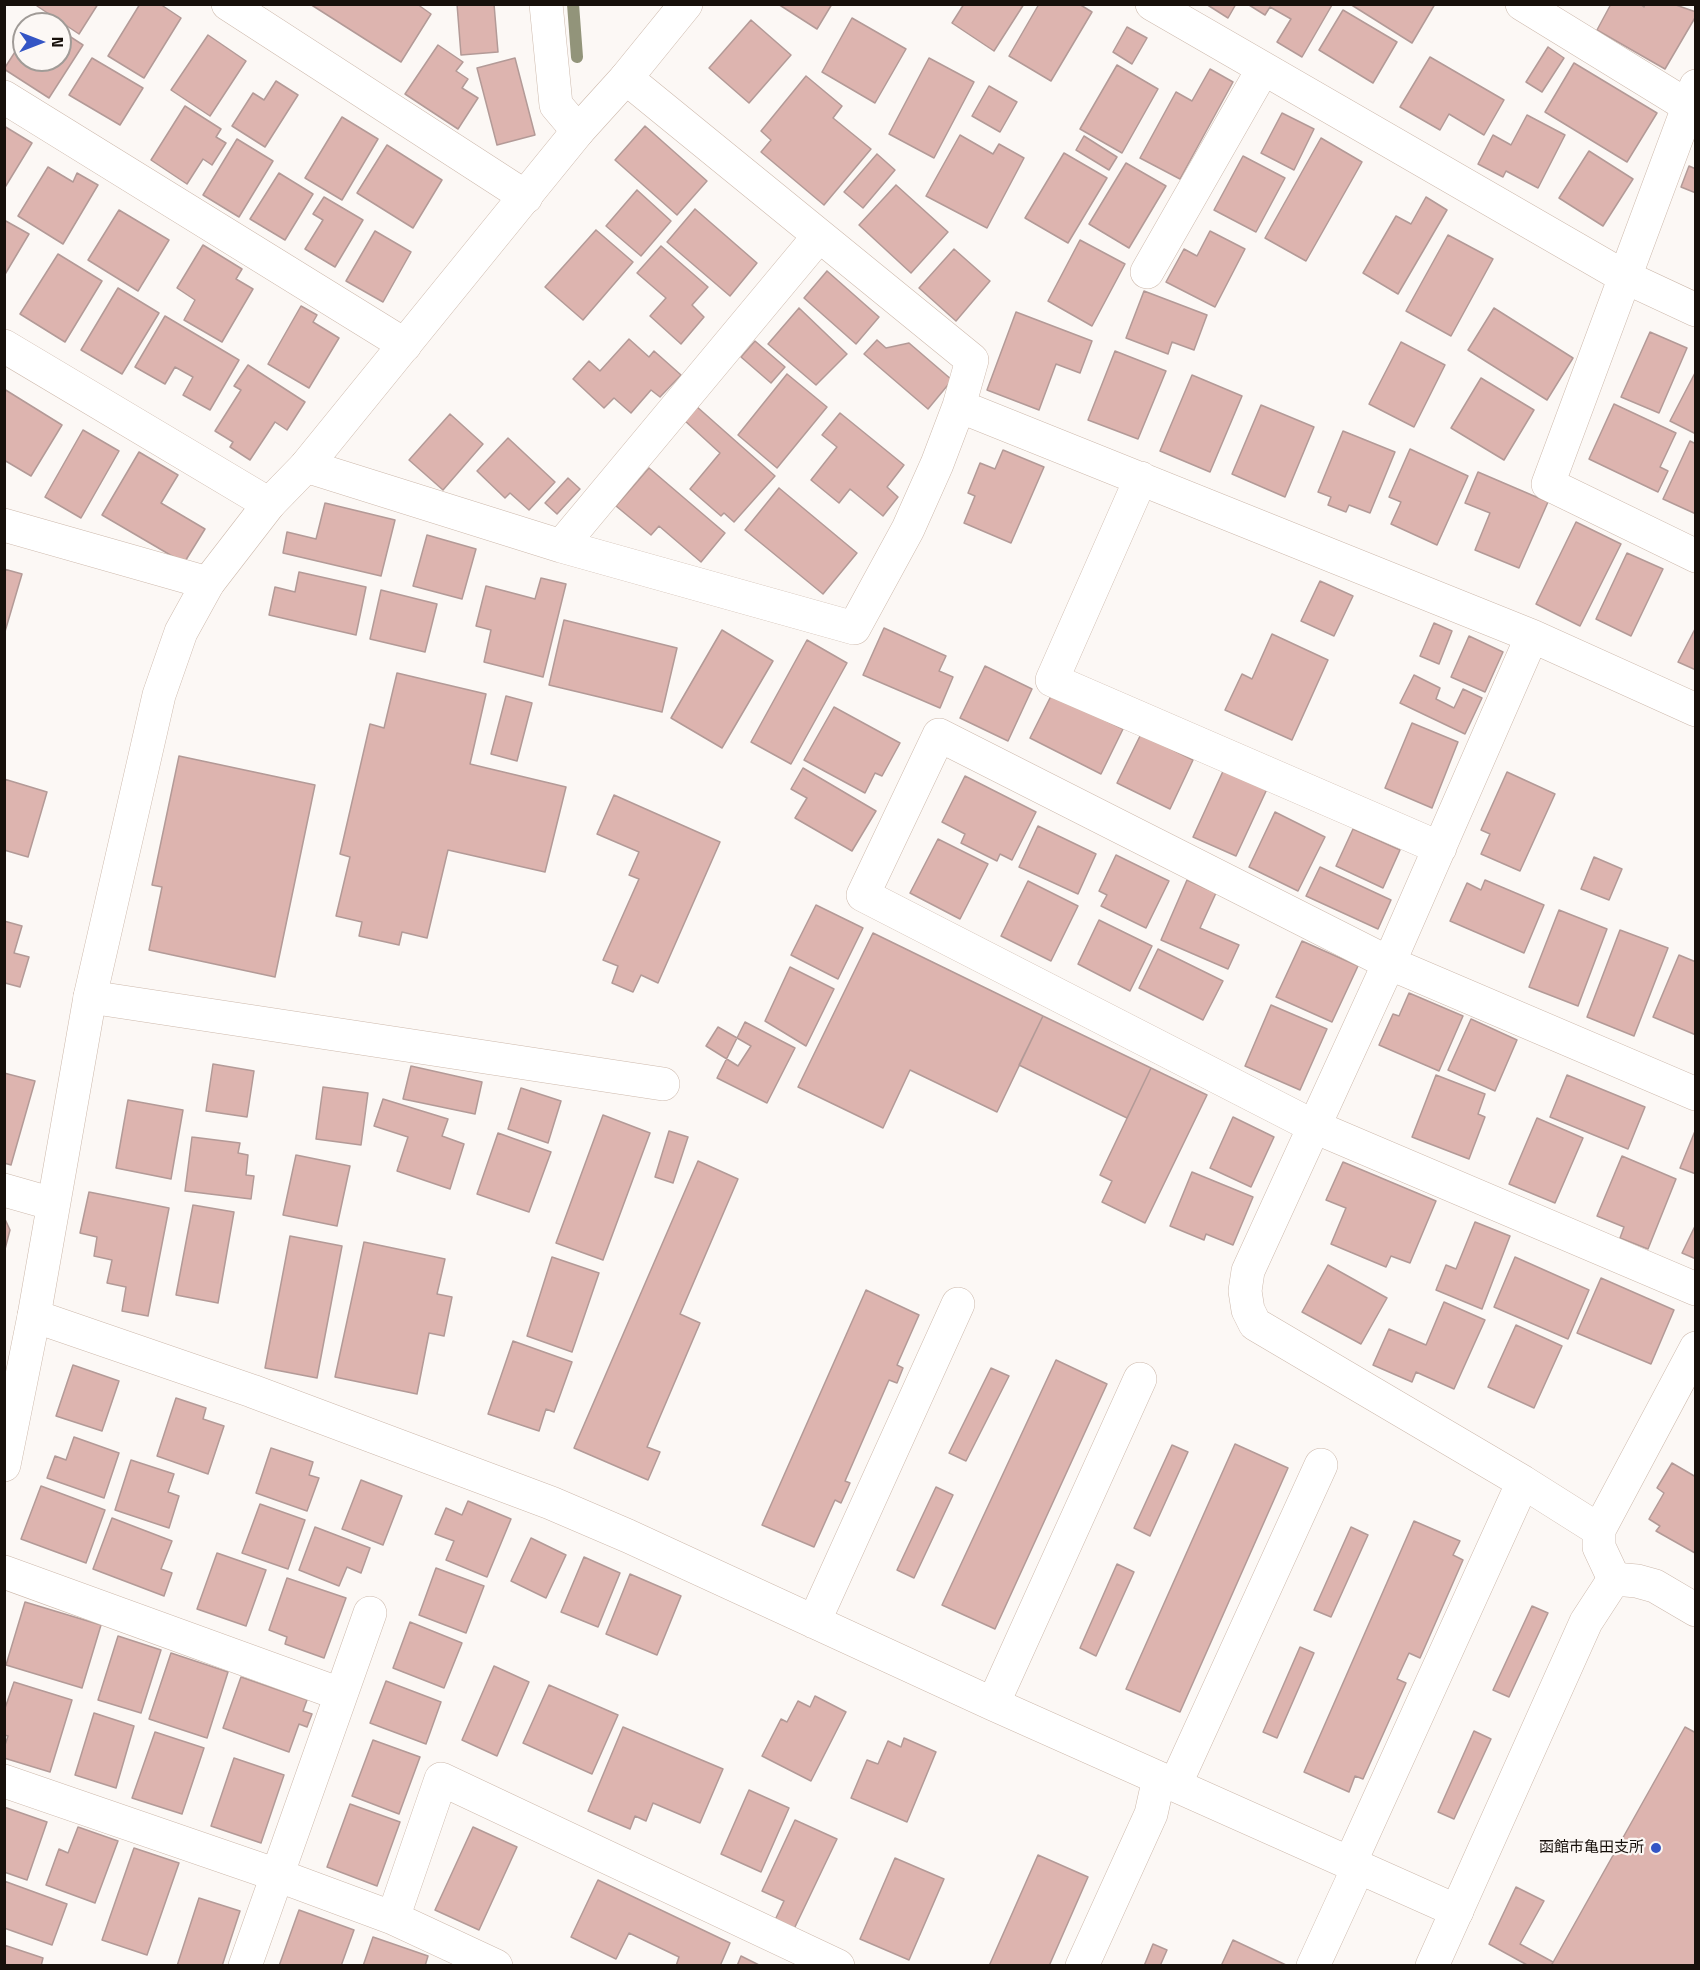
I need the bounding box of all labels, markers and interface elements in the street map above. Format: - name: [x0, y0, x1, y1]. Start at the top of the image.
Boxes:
- north arrow: [12, 12, 72, 72]
- text: N: [46, 36, 70, 48]
- place label: 函館市亀田支所: [1539, 1839, 1644, 1857]
- marker: 函館市亀田支所: [1649, 1841, 1663, 1855]

